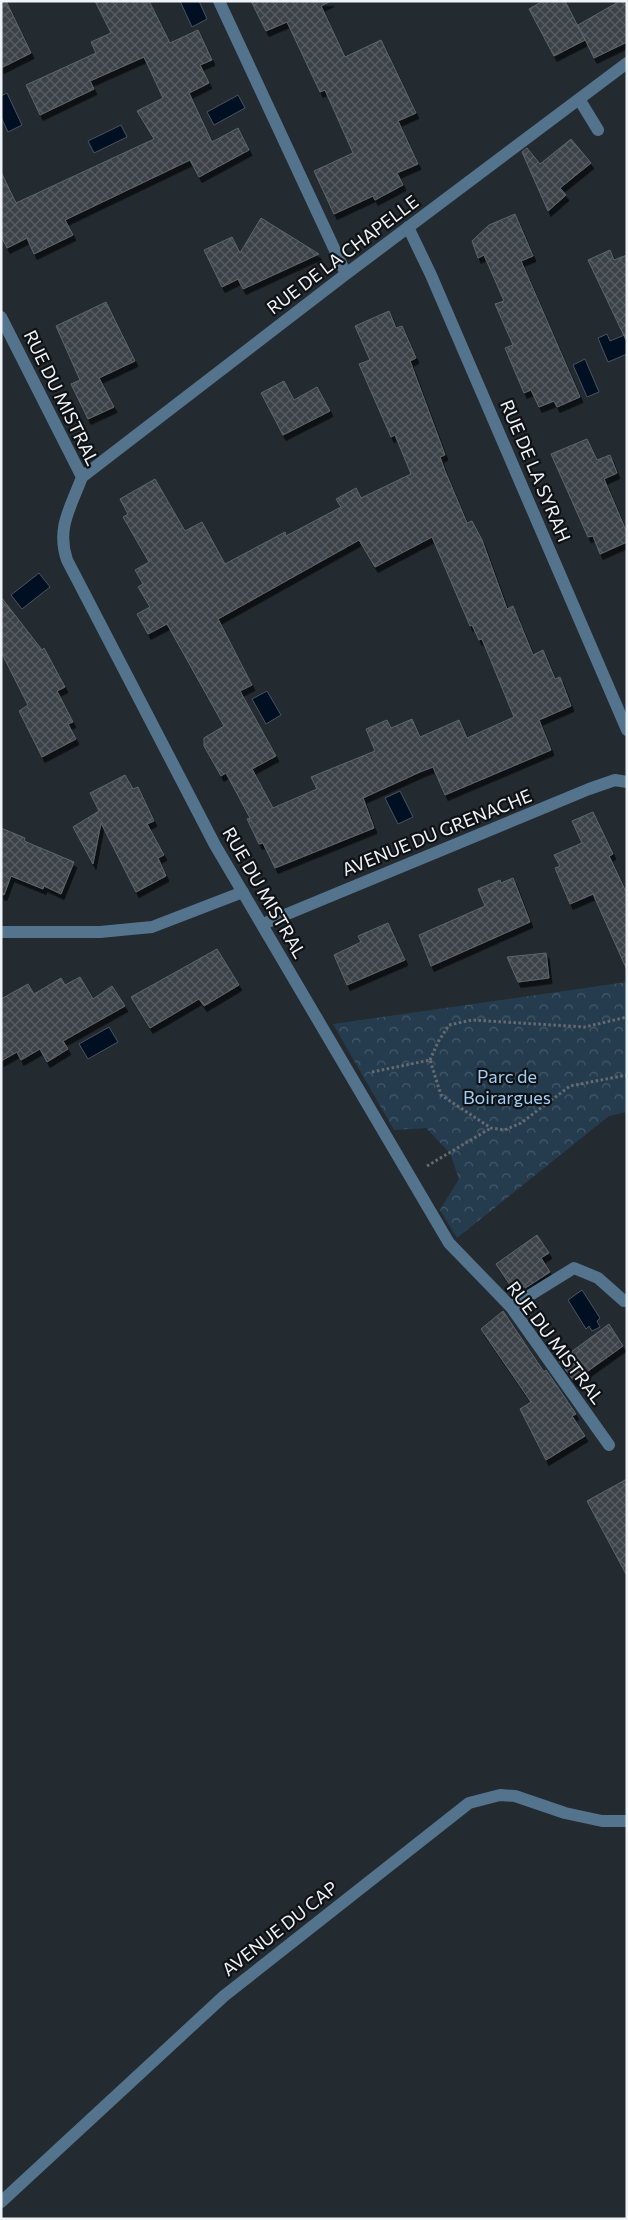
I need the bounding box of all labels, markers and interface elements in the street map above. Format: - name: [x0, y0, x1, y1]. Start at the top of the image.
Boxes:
- street label: RUE DE LA CHAPELLE: [262, 190, 423, 318]
- street label: RUE DU MISTRAL: [20, 326, 104, 469]
- street label: RUE DE LA SYRAH: [496, 396, 576, 545]
- street label: AVENUE DU GRENACHE: [339, 784, 535, 880]
- street label: RUE DU MISTRAL: [218, 823, 311, 962]
- park label: Parc de Boirargues: [463, 1065, 551, 1108]
- street label: RUE DU MISTRAL: [503, 1277, 609, 1408]
- street label: AVENUE DU CAP: [217, 1876, 342, 1980]

